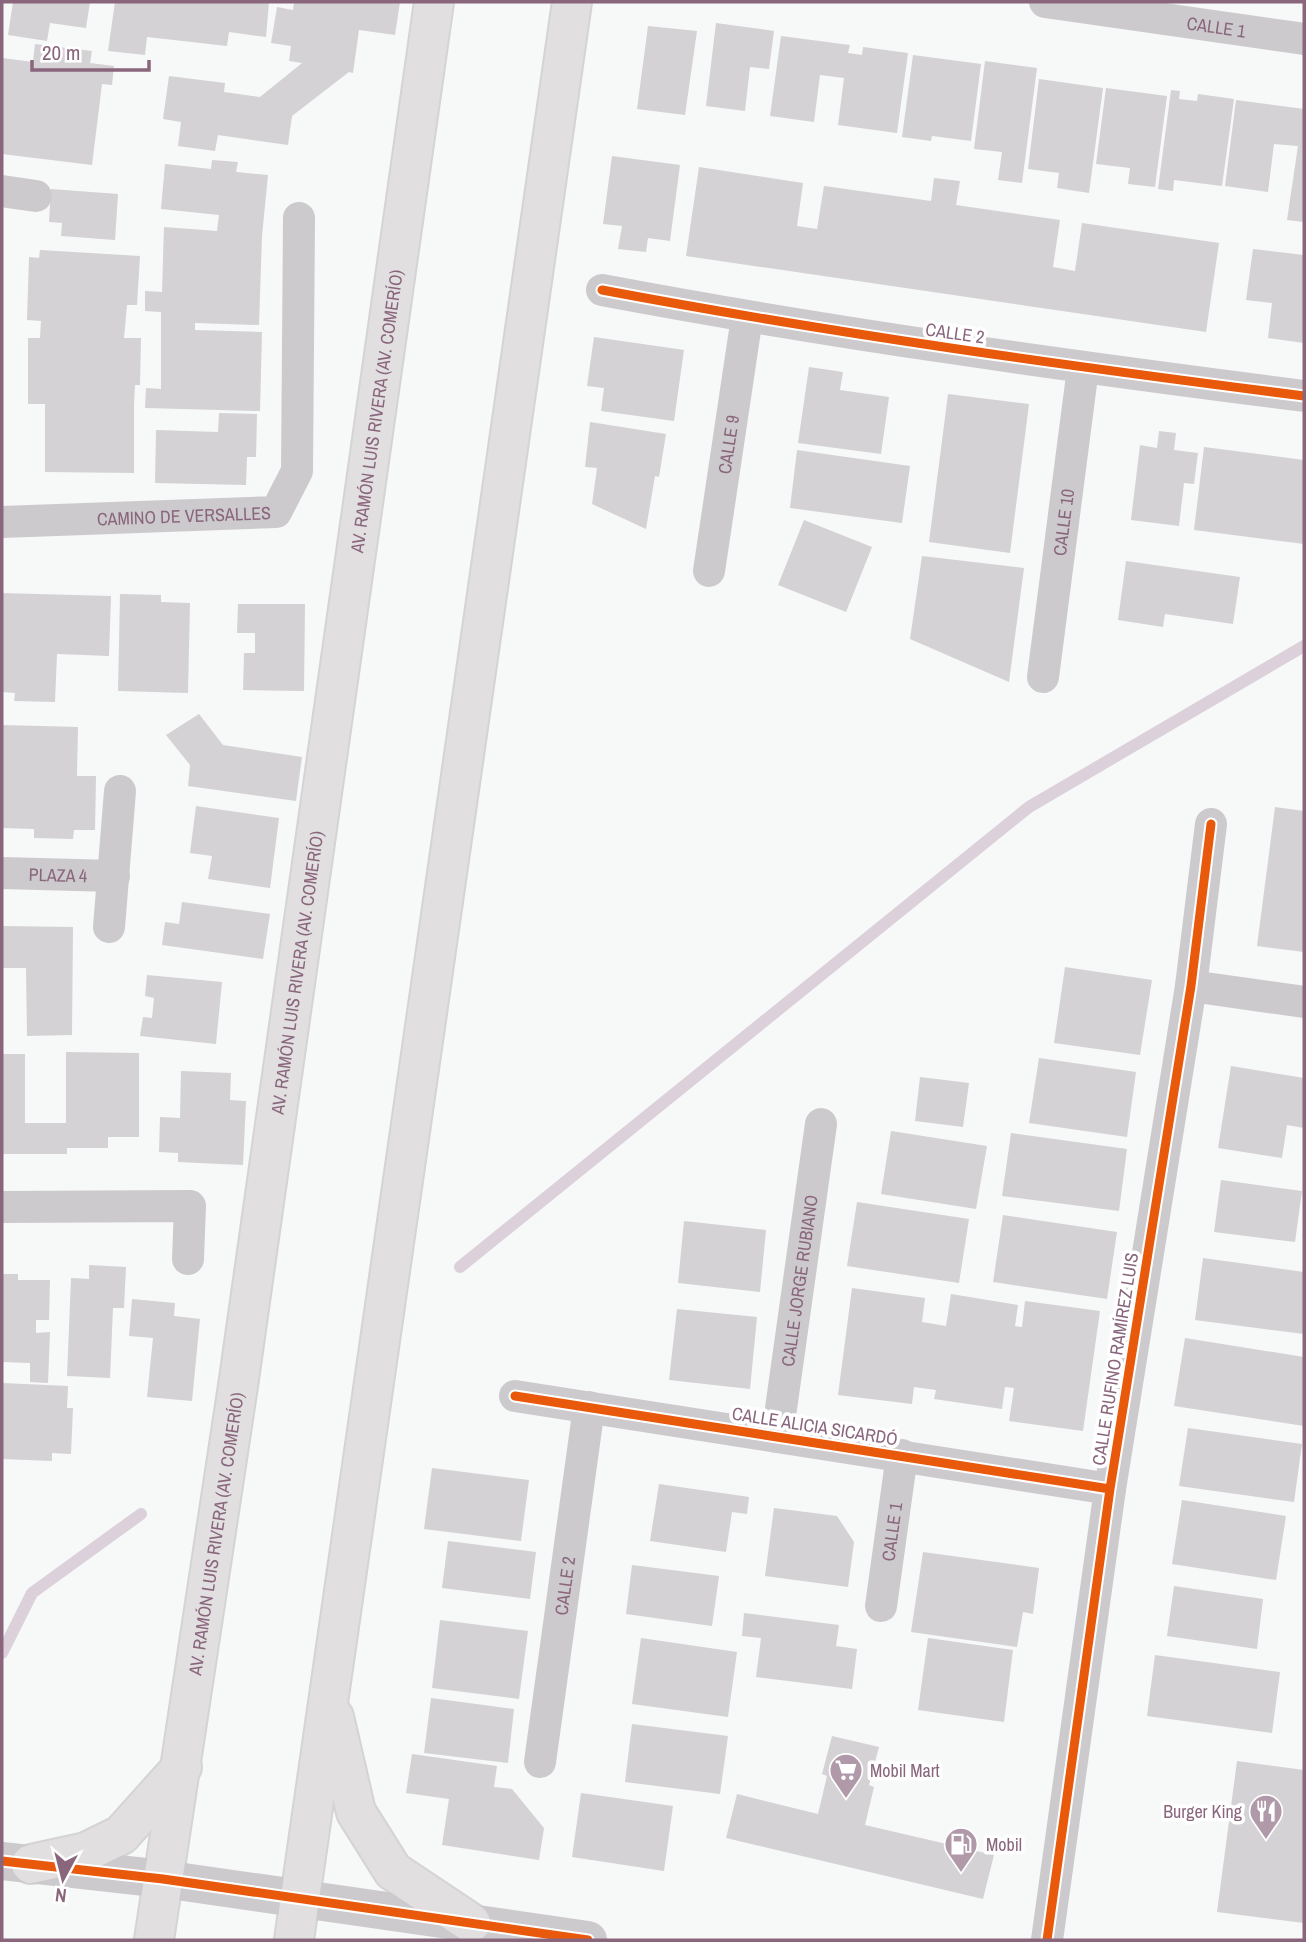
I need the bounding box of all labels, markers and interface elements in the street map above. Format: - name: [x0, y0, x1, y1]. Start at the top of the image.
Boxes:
- street label: CALLE 1: [1185, 10, 1248, 43]
- scale bar: [32, 28, 149, 72]
- text: 20 m: [42, 38, 80, 67]
- street label: AV. RAMÓN LUIS RIVERA (AV. COMERÍO): [344, 268, 408, 555]
- street label: CALLE 2: [924, 317, 986, 349]
- street label: CALLE 9: [711, 413, 745, 476]
- street label: CALLE 10: [1046, 487, 1080, 557]
- street label: CAMINO DE VERSALLES: [96, 500, 271, 531]
- street label: AV. RAMÓN LUIS RIVERA (AV. COMERÍO): [264, 829, 329, 1117]
- street label: PLAZA 4: [28, 861, 87, 888]
- street label: CALLE JORGE RUBIANO: [775, 1193, 823, 1368]
- street label: CALLE RUFINO RAMÍREZ LUIS: [1086, 1251, 1144, 1467]
- street label: AV. RAMÓN LUIS RIVERA (AV. COMERÍO): [182, 1390, 249, 1678]
- street label: CALLE ALICIA SICARDÓ: [730, 1401, 900, 1451]
- street label: CALLE 1: [875, 1500, 908, 1563]
- street label: CALLE 2: [548, 1555, 581, 1617]
- supermarket icon: Mobil Mart: [827, 1751, 865, 1800]
- place label: Mobil Mart: [870, 1758, 940, 1783]
- restaurant icon: Burger King: [1247, 1792, 1285, 1841]
- place label: Burger King: [1163, 1799, 1243, 1824]
- fuel station icon: Mobil: [942, 1825, 980, 1874]
- place label: Mobil: [986, 1832, 1022, 1857]
- north arrow: [28, 1844, 98, 1914]
- text: N: [54, 1882, 68, 1909]

